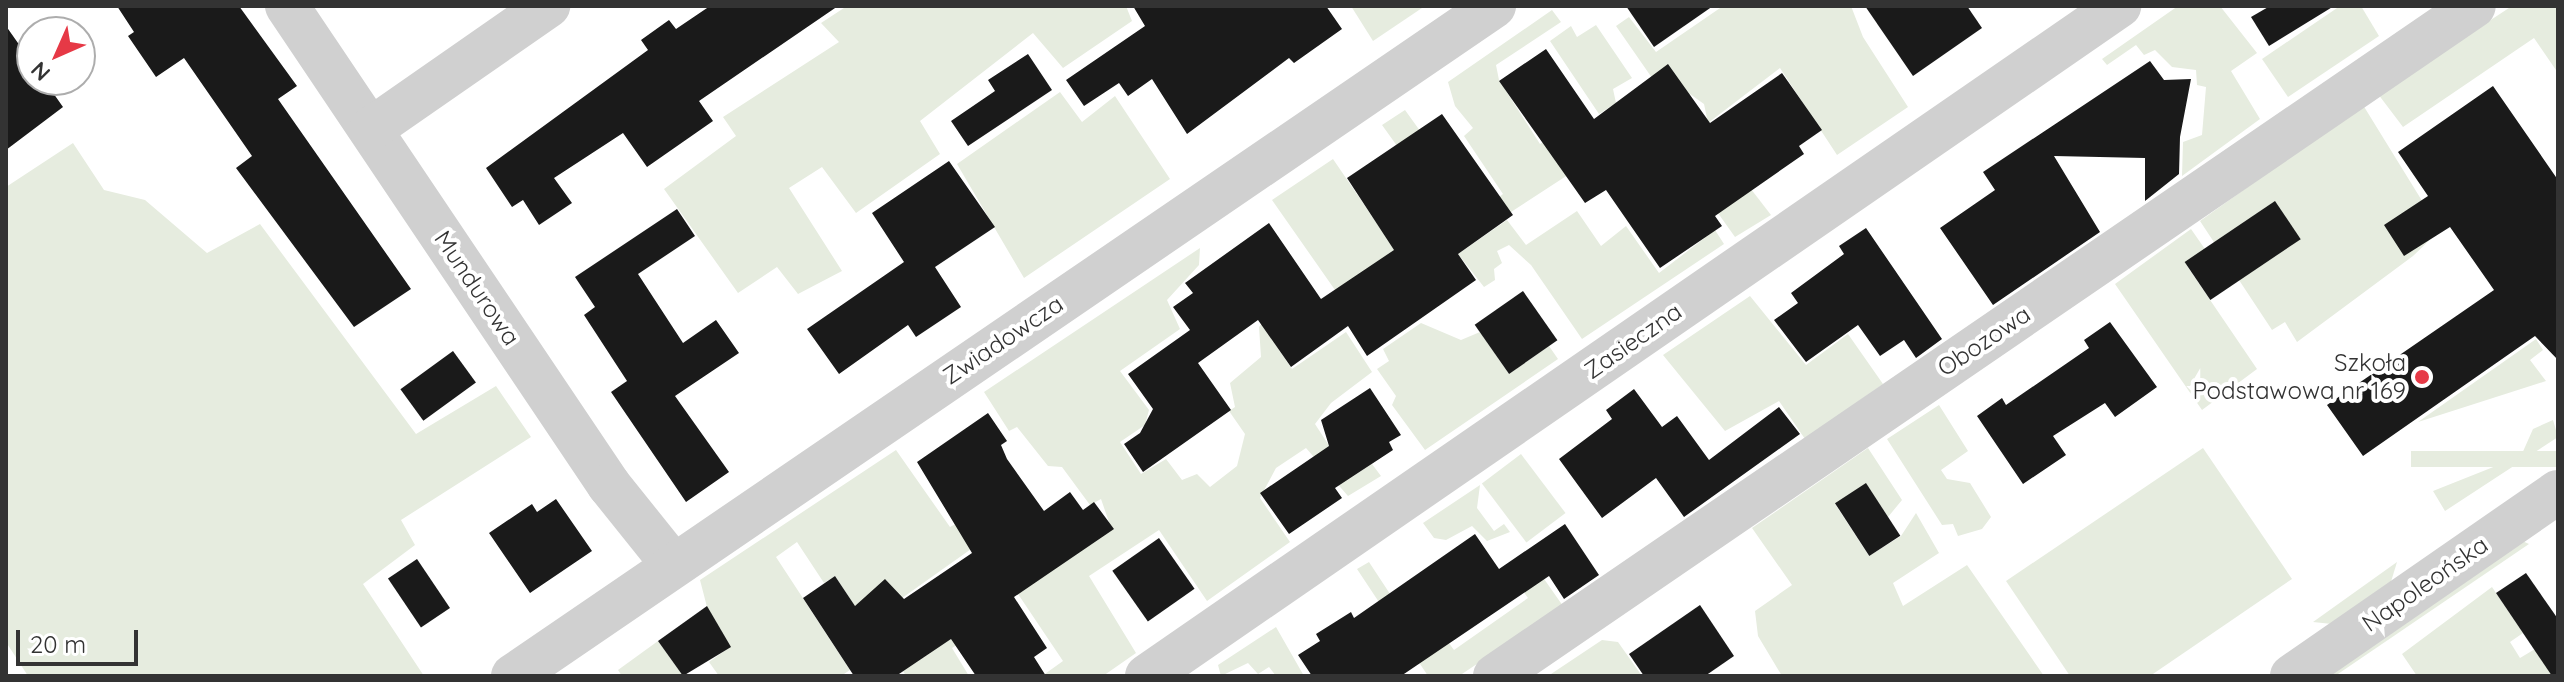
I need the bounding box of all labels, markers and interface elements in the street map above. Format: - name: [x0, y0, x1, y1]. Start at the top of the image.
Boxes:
- north arrow: [16, 16, 96, 96]
- text: N: [25, 56, 56, 87]
- street label: Mundurowa: [428, 225, 526, 351]
- street label: Zwiadowcza: [937, 289, 1069, 391]
- street label: Zasieczna: [1579, 297, 1687, 385]
- street label: Obozowa: [1932, 300, 2036, 382]
- place label: Szkoła Podstawowa nr 169: [2192, 349, 2406, 405]
- marker: Szkoła Podstawowa nr 169: [2413, 368, 2431, 386]
- street label: Napoleońska: [2357, 530, 2493, 638]
- scale bar: [20, 614, 142, 664]
- text: 20 m: [30, 629, 86, 659]

